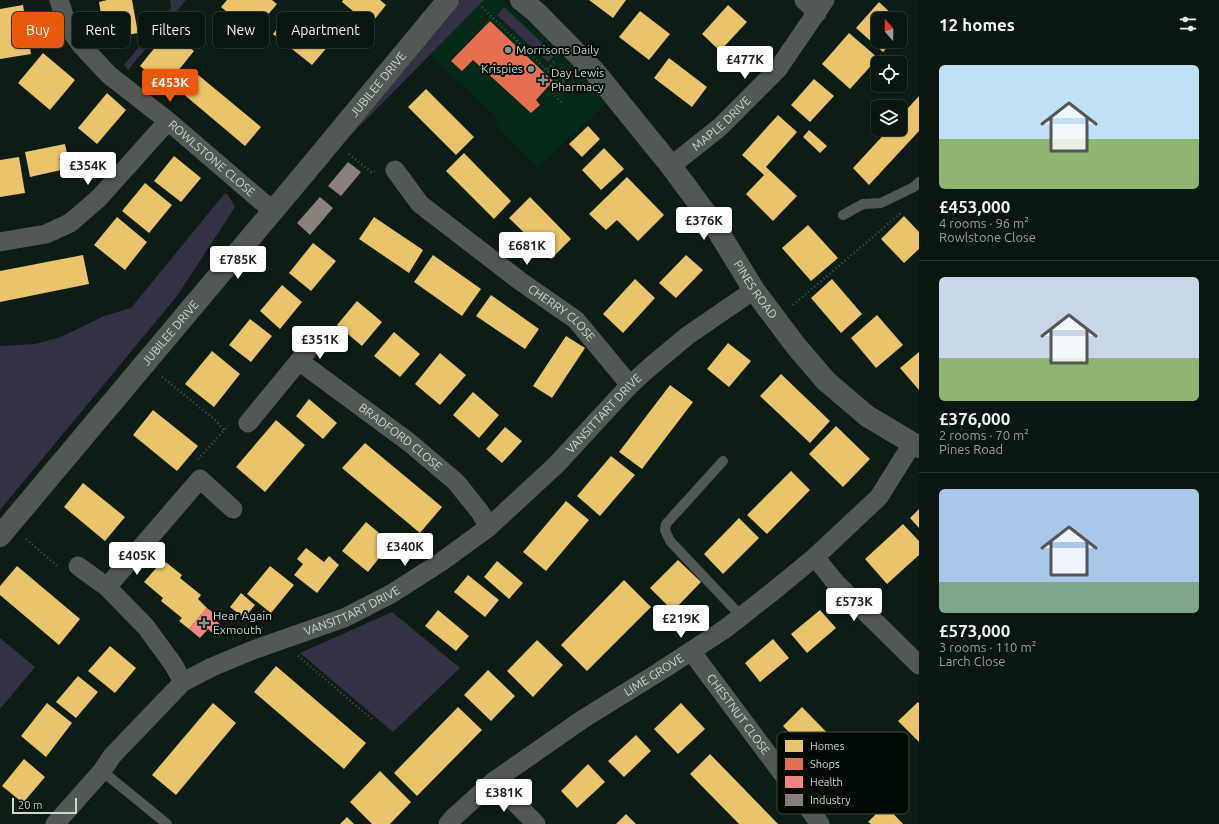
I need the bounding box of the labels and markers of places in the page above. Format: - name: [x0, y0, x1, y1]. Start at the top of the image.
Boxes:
- place label: Morrisons Daily: [516, 43, 599, 56]
- marker: Morrisons Daily: [503, 45, 513, 55]
- pin: £477K: [717, 46, 773, 80]
- place label: Krispies: [481, 62, 523, 75]
- marker: Krispies: [526, 64, 536, 74]
- place label: Day Lewis Pharmacy: [551, 66, 604, 93]
- pin: £453K: [142, 69, 198, 103]
- marker: Day Lewis Pharmacy: [538, 75, 548, 85]
- pin: £354K: [60, 152, 116, 186]
- pin: £376K: [676, 207, 732, 241]
- pin: £681K: [499, 232, 555, 266]
- pin: £785K: [210, 246, 266, 280]
- pin: £351K: [292, 326, 348, 360]
- pin: £340K: [377, 533, 433, 567]
- pin: £405K: [109, 542, 165, 576]
- pin: £573K: [826, 588, 882, 622]
- pin: £219K: [653, 605, 709, 639]
- place label: Hear Again Exmouth: [213, 609, 272, 636]
- marker: Hear Again Exmouth: [198, 617, 210, 629]
- pin: £381K: [476, 779, 532, 813]

